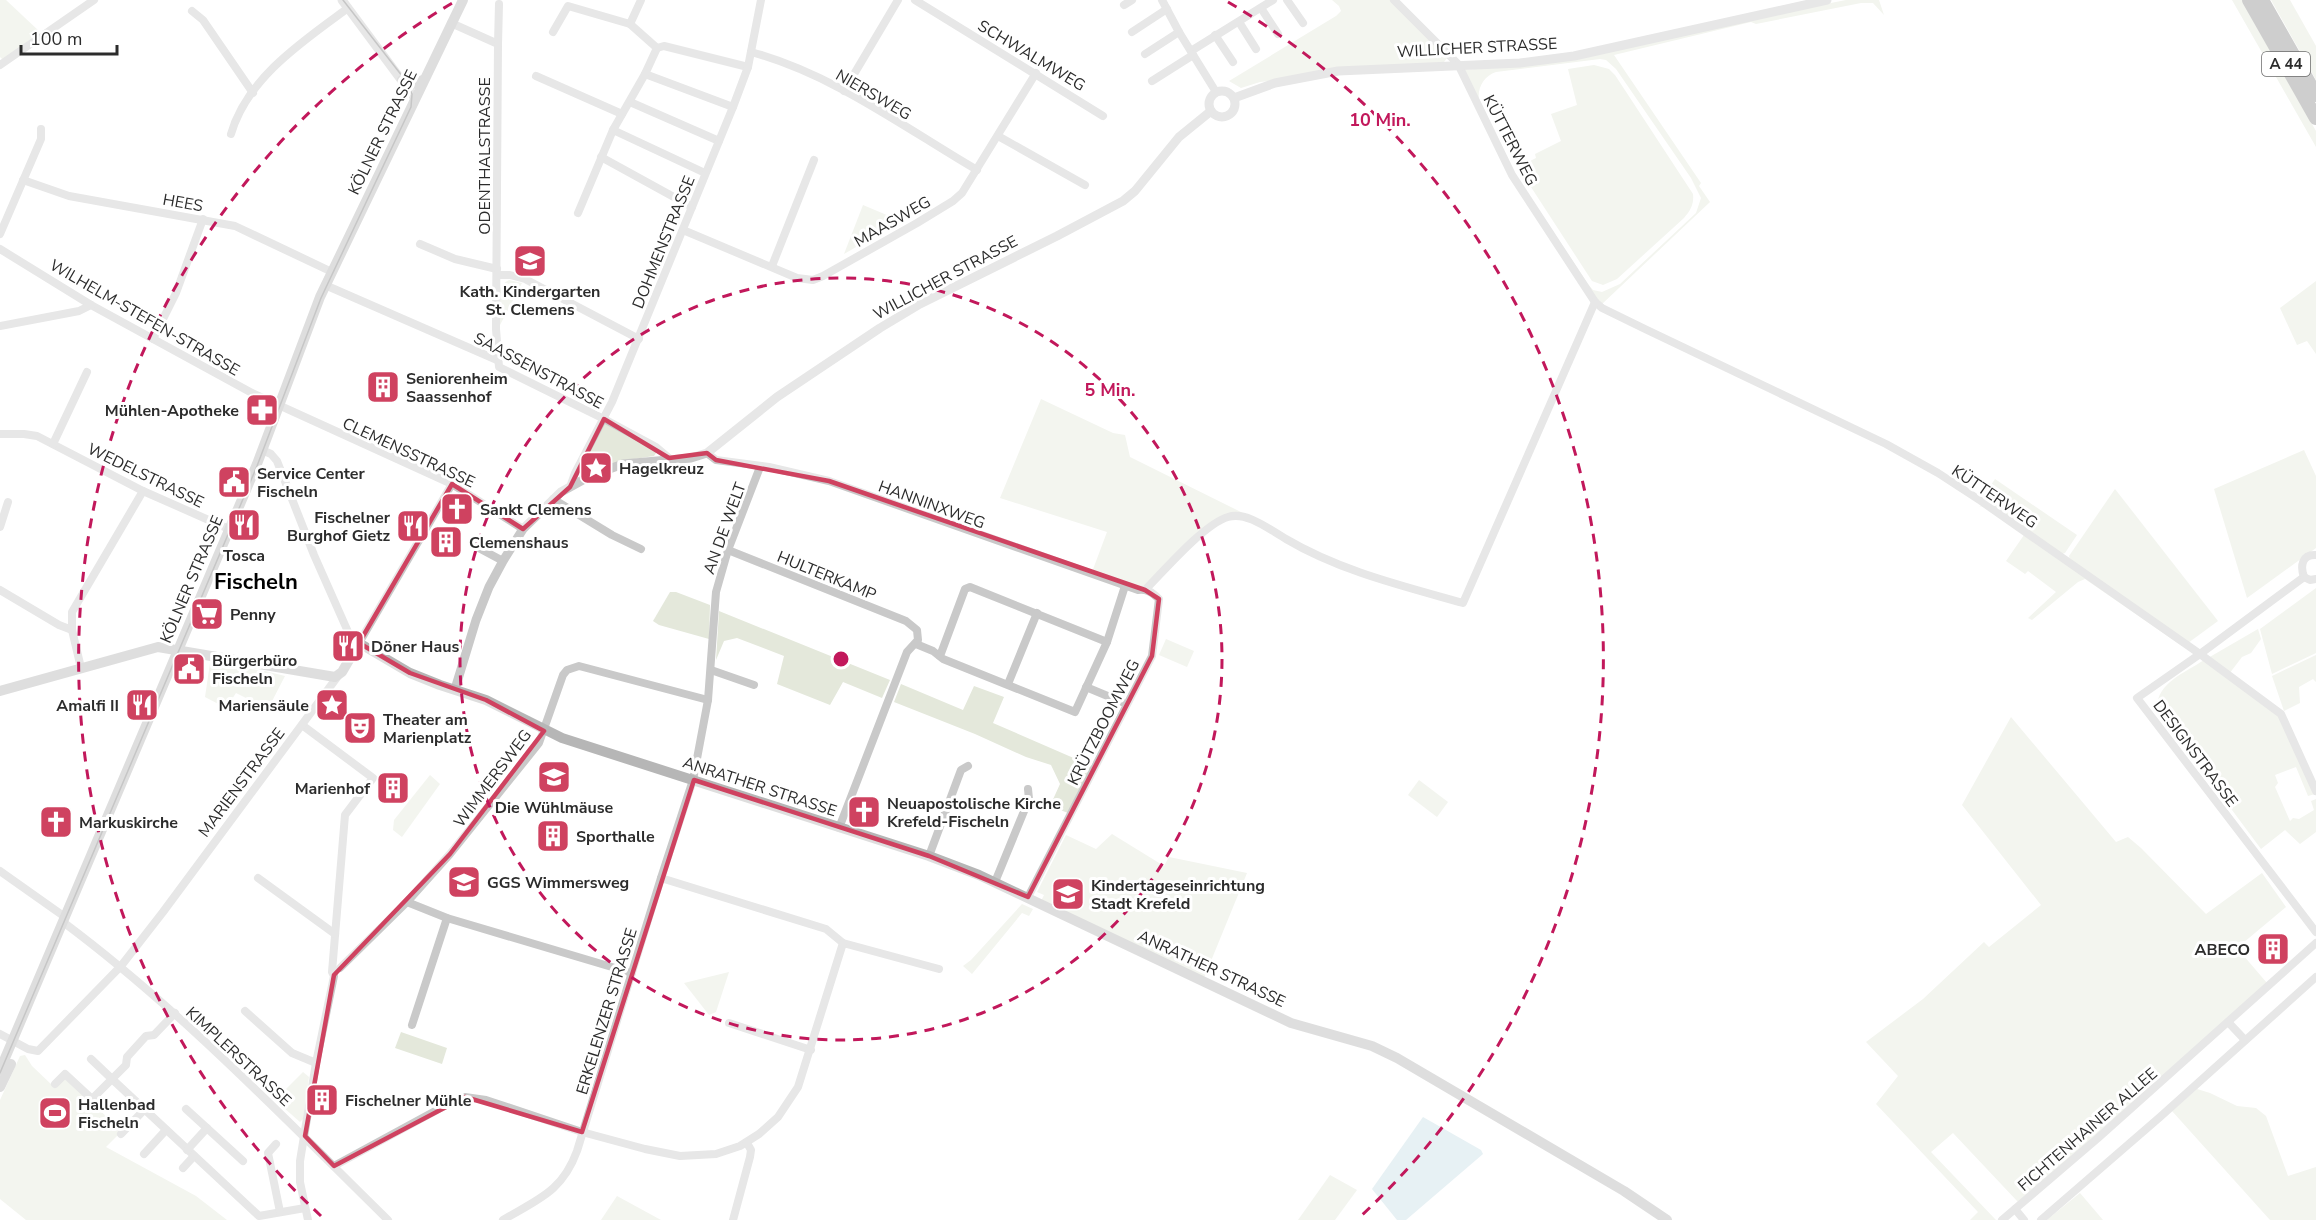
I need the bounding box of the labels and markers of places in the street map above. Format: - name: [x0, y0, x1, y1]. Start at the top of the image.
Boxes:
- school or university icon: Kath. Kindergarten St. Clemens: [512, 243, 548, 279]
- place label: Kath. Kindergarten St. Clemens: [460, 281, 600, 321]
- place label: Seniorenheim Saassenhof: [406, 368, 508, 408]
- building icon: Seniorenheim Saassenhof: [365, 369, 401, 405]
- pharmacy icon: Mühlen-Apotheke: [244, 392, 280, 428]
- place label: Mühlen-Apotheke: [105, 400, 239, 422]
- place icon: Hagelkreuz: [578, 450, 614, 486]
- place label: Hagelkreuz: [619, 458, 704, 480]
- place label: Service Center Fischeln: [257, 463, 365, 503]
- public building icon: Service Center Fischeln: [216, 464, 252, 500]
- church icon: Sankt Clemens: [439, 491, 475, 527]
- place label: Sankt Clemens: [480, 499, 592, 521]
- restaurant icon: Tosca: [226, 507, 262, 543]
- place label: Fischelner Burghof Gietz: [287, 507, 391, 547]
- restaurant icon: Fischelner Burghof Gietz: [395, 508, 431, 544]
- building icon: Clemenshaus: [428, 524, 464, 560]
- place label: Clemenshaus: [469, 532, 569, 554]
- place label: Tosca: [223, 545, 265, 567]
- supermarket icon: Penny: [189, 596, 225, 632]
- place label: Penny: [230, 604, 276, 626]
- restaurant icon: Döner Haus: [330, 628, 366, 664]
- place label: Döner Haus: [371, 636, 459, 658]
- centre of rings: [831, 649, 851, 669]
- place label: Bürgerbüro Fischeln: [212, 650, 297, 690]
- public building icon: Bürgerbüro Fischeln: [171, 651, 207, 687]
- restaurant icon: Amalfi II: [124, 687, 160, 723]
- place icon: Mariensäule: [314, 687, 350, 723]
- place label: Amalfi II: [56, 695, 119, 717]
- place label: Mariensäule: [218, 695, 309, 717]
- place label: Theater am Marienplatz: [383, 709, 472, 749]
- theatre icon: Theater am Marienplatz: [342, 710, 378, 746]
- school or university icon: Die Wühlmäuse: [536, 759, 572, 795]
- building icon: Marienhof: [375, 770, 411, 806]
- place label: Marienhof: [295, 778, 371, 800]
- place label: Neuapostolische Kirche Krefeld-Fischeln: [887, 793, 1061, 833]
- church icon: Neuapostolische Kirche Krefeld-Fischeln: [846, 794, 882, 830]
- place label: Die Wühlmäuse: [495, 797, 614, 819]
- church icon: Markuskirche: [38, 804, 74, 840]
- place label: Markuskirche: [79, 812, 178, 834]
- building icon: Sporthalle: [535, 818, 571, 854]
- place label: Sporthalle: [576, 826, 655, 848]
- school or university icon: GGS Wimmersweg: [446, 864, 482, 900]
- place label: GGS Wimmersweg: [487, 872, 629, 894]
- place label: Kindertageseinrichtung Stadt Krefeld: [1091, 875, 1265, 915]
- school or university icon: Kindertageseinrichtung Stadt Krefeld: [1050, 876, 1086, 912]
- building icon: ABECO: [2255, 931, 2291, 967]
- place label: ABECO: [2194, 939, 2250, 961]
- building icon: Fischelner Mühle: [304, 1082, 340, 1118]
- place label: Fischelner Mühle: [345, 1090, 472, 1112]
- place label: Hallenbad Fischeln: [78, 1094, 155, 1134]
- sports icon: Hallenbad Fischeln: [37, 1095, 73, 1131]

